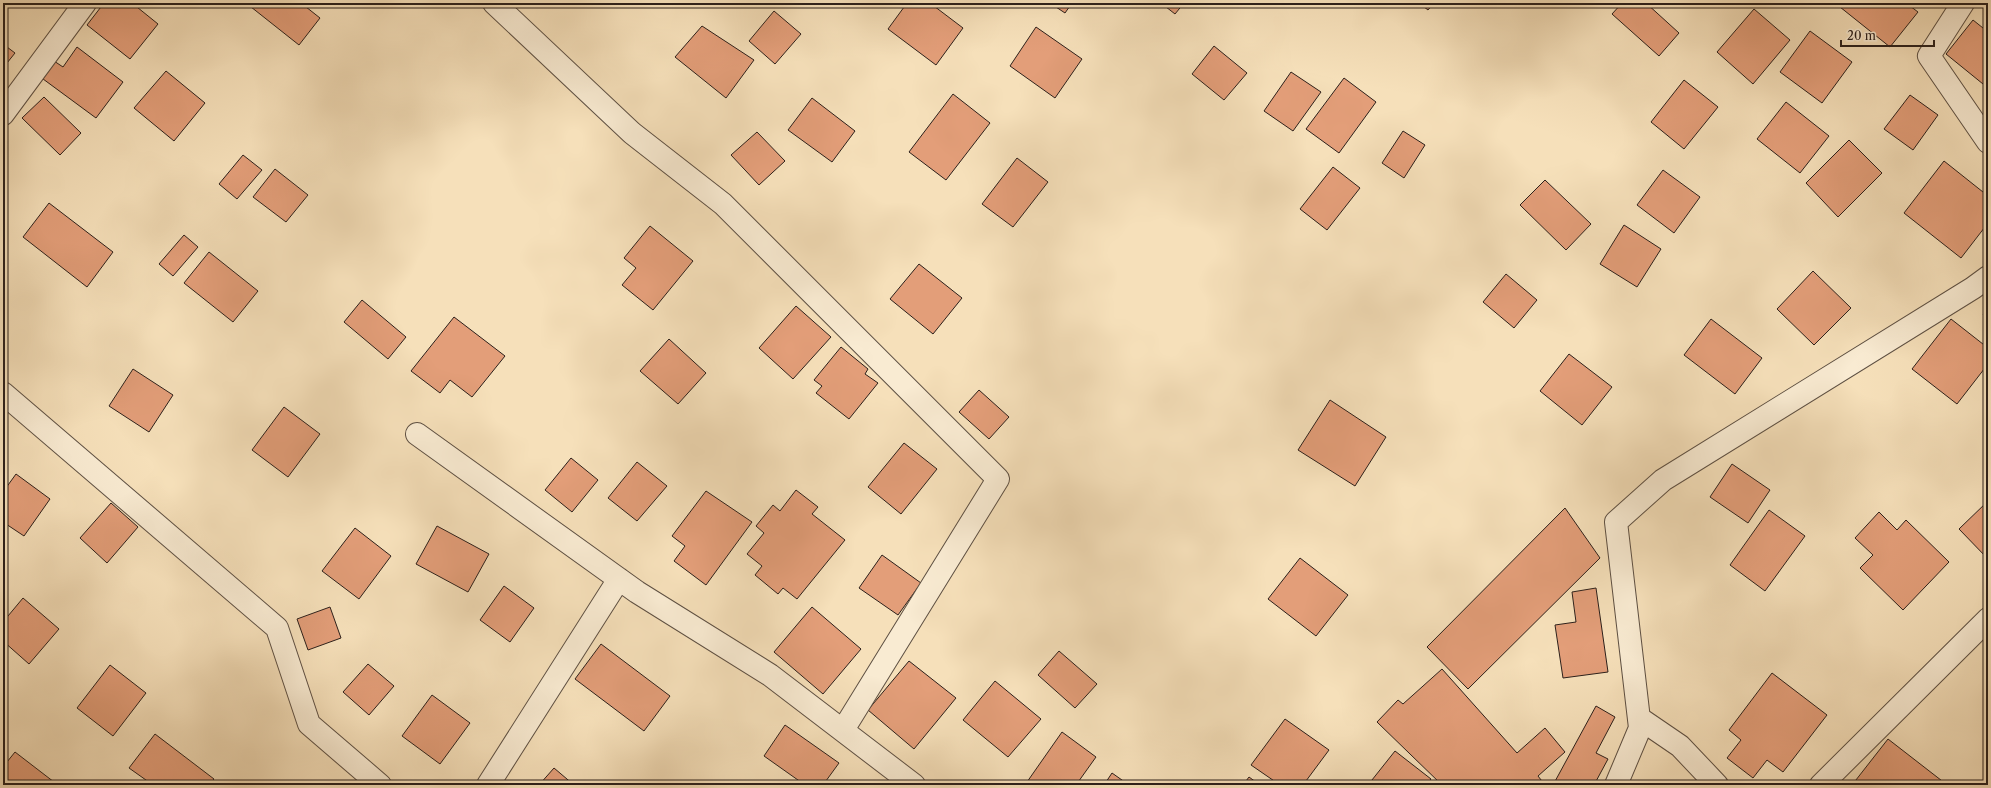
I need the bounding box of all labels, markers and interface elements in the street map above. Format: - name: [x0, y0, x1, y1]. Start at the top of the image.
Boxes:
- scale bar: [1841, 22, 1934, 48]
- text: 20 m: [1847, 28, 1876, 43]

